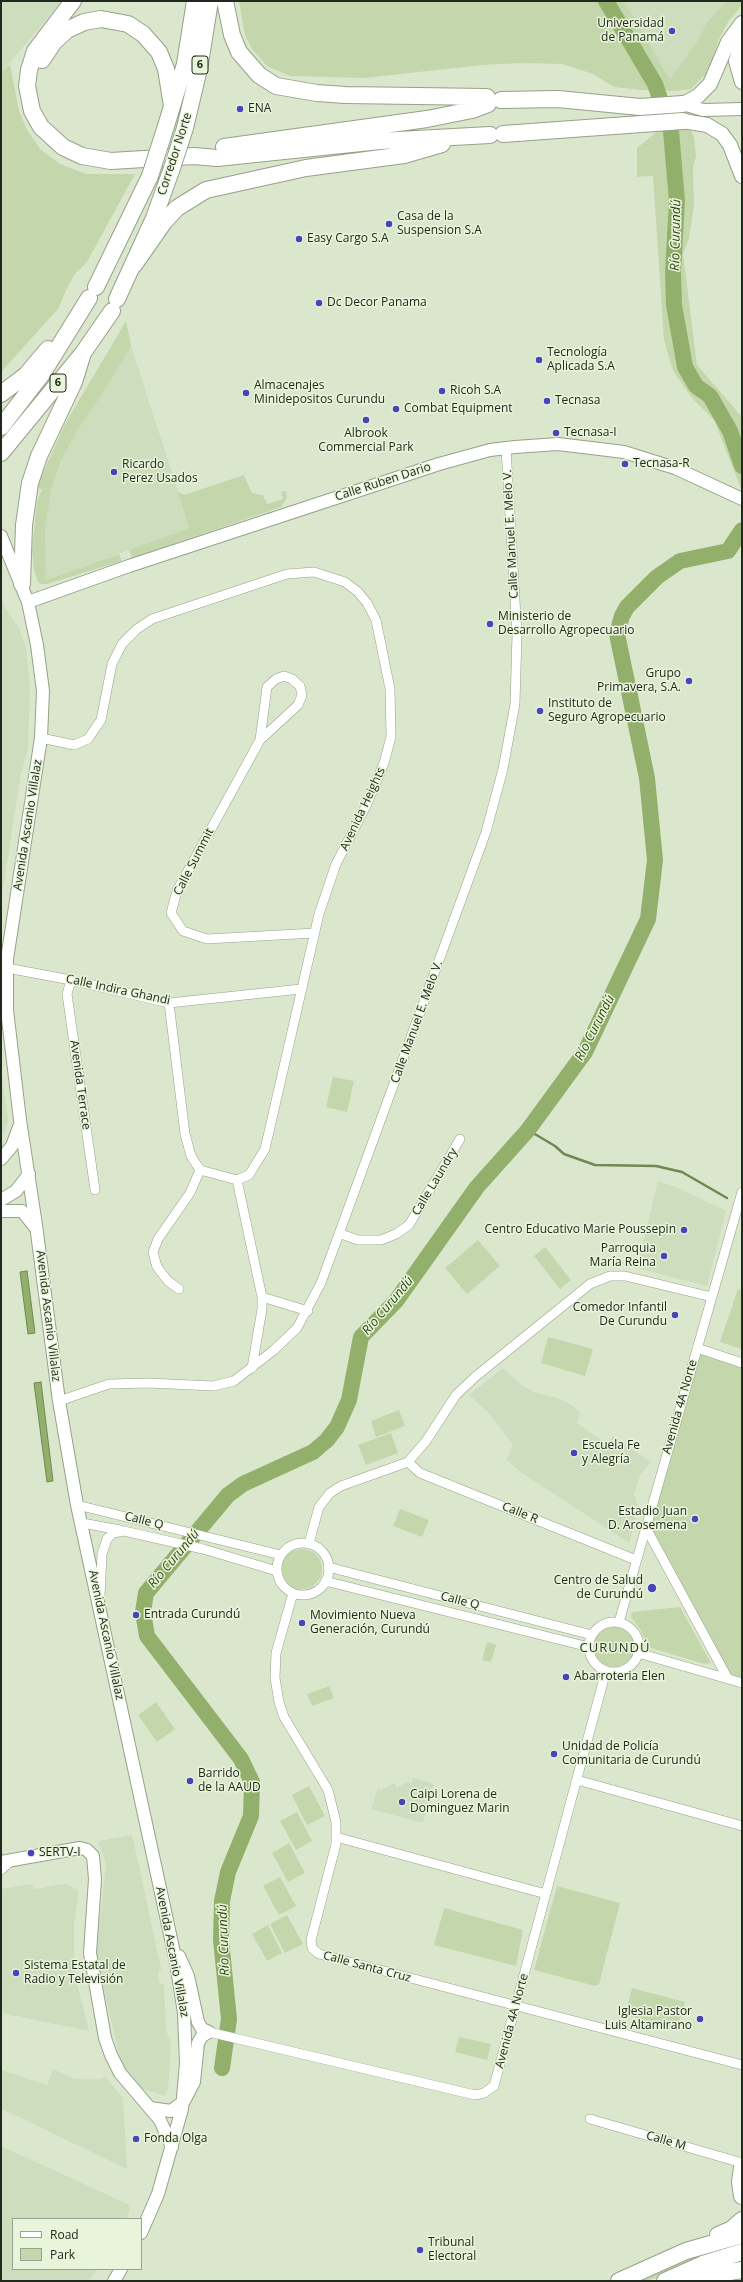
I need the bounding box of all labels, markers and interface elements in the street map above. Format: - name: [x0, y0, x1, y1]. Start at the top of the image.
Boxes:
- place label: Universidad de Panamá: [597, 17, 664, 45]
- marker: Universidad de Panamá: [667, 26, 677, 36]
- road number: 6: [192, 56, 208, 74]
- place label: ENA: [248, 102, 271, 116]
- marker: ENA: [235, 104, 245, 114]
- street label: Corredor Norte: [155, 111, 195, 197]
- water label: Río Curundú: [668, 199, 684, 271]
- place label: Casa de la Suspension S.A: [397, 210, 482, 238]
- marker: Casa de la Suspension S.A: [384, 219, 394, 229]
- place label: Easy Cargo S.A: [307, 232, 388, 246]
- marker: Easy Cargo S.A: [294, 234, 304, 244]
- place label: Dc Decor Panama: [327, 296, 427, 310]
- marker: Dc Decor Panama: [314, 298, 324, 308]
- place label: Tecnología Aplicada S.A: [547, 346, 615, 374]
- marker: Tecnología Aplicada S.A: [534, 355, 544, 365]
- road number: 6: [50, 374, 66, 392]
- place label: Almacenajes Minidepositos Curundu: [254, 379, 385, 407]
- place label: Ricoh S.A: [450, 384, 501, 398]
- marker: Ricoh S.A: [437, 386, 447, 396]
- marker: Almacenajes Minidepositos Curundu: [241, 388, 251, 398]
- place label: Tecnasa: [555, 394, 601, 408]
- marker: Tecnasa: [542, 396, 552, 406]
- place label: Combat Equipment: [404, 402, 513, 416]
- marker: Combat Equipment: [391, 404, 401, 414]
- marker: Albrook Commercial Park: [361, 415, 371, 425]
- place label: Tecnasa-I: [564, 426, 617, 440]
- place label: Albrook Commercial Park: [318, 427, 414, 455]
- marker: Tecnasa-I: [551, 428, 561, 438]
- place label: Tecnasa-R: [633, 457, 690, 471]
- place label: Ricardo Perez Usados: [122, 458, 198, 486]
- marker: Tecnasa-R: [620, 459, 630, 469]
- street label: Calle Ruben Dario: [333, 460, 433, 504]
- marker: Ricardo Perez Usados: [109, 467, 119, 477]
- street label: Calle Manuel E. Melo V.: [500, 469, 522, 599]
- place label: Ministerio de Desarrollo Agropecuario: [498, 610, 634, 638]
- marker: Ministerio de Desarrollo Agropecuario: [485, 619, 495, 629]
- place label: Grupo Primavera, S.A.: [597, 667, 681, 695]
- marker: Grupo Primavera, S.A.: [684, 676, 694, 686]
- place label: Instituto de Seguro Agropecuario: [548, 697, 666, 725]
- marker: Instituto de Seguro Agropecuario: [535, 706, 545, 716]
- street label: Avenida Ascanio Villalaz: [11, 758, 45, 892]
- street label: Avenida Heights: [337, 765, 389, 853]
- street label: Calle Summit: [171, 826, 217, 898]
- street label: Calle Manuel E. Melo V.: [388, 959, 446, 1085]
- street label: Calle Indira Ghandi: [64, 972, 172, 1008]
- water label: Río Curundú: [572, 993, 618, 1063]
- street label: Avenida Terrace: [67, 1039, 93, 1131]
- street label: Calle Laundry: [409, 1146, 461, 1218]
- place label: Centro Educativo Marie Poussepin: [484, 1223, 676, 1237]
- marker: Centro Educativo Marie Poussepin: [679, 1225, 689, 1235]
- place label: Parroquia María Reina: [590, 1242, 656, 1270]
- street label: Avenida Ascanio Villalaz: [33, 1249, 63, 1383]
- marker: Parroquia María Reina: [659, 1251, 669, 1261]
- water label: Río Curundú: [359, 1274, 417, 1338]
- place label: Comedor Infantil De Curundu: [573, 1301, 667, 1329]
- marker: Comedor Infantil De Curundu: [670, 1310, 680, 1320]
- street label: Avenida 4A Norte: [660, 1358, 700, 1456]
- place label: Escuela Fe y Alegría: [582, 1439, 640, 1467]
- marker: Escuela Fe y Alegría: [569, 1448, 579, 1458]
- street label: Calle R: [500, 1499, 540, 1527]
- place label: Estadio Juan D. Arosemena: [608, 1505, 687, 1533]
- street label: Calle Q: [123, 1509, 165, 1533]
- marker: Estadio Juan D. Arosemena: [690, 1514, 700, 1524]
- water label: Río Curundú: [145, 1527, 203, 1591]
- street label: Avenida Ascanio Villalaz: [85, 1569, 127, 1701]
- place label: Centro de Salud de Curundú: [554, 1574, 643, 1602]
- marker: Centro de Salud de Curundú: [646, 1582, 658, 1594]
- street label: Calle Q: [439, 1589, 481, 1613]
- place label: Entrada Curundú: [144, 1608, 240, 1622]
- place label: Movimiento Nueva Generación, Curundú: [310, 1609, 430, 1637]
- marker: Entrada Curundú: [131, 1610, 141, 1620]
- marker: Movimiento Nueva Generación, Curundú: [297, 1618, 307, 1628]
- district label: CURUNDÚ: [580, 1640, 650, 1656]
- place label: Abarroteria Elen: [574, 1670, 665, 1684]
- marker: Abarroteria Elen: [561, 1672, 571, 1682]
- place label: Unidad de Policía Comunitaria de Curundú: [562, 1740, 701, 1768]
- marker: Unidad de Policía Comunitaria de Curundú: [549, 1749, 559, 1759]
- place label: Barrido de la AAUD: [198, 1767, 261, 1795]
- marker: Barrido de la AAUD: [185, 1776, 195, 1786]
- place label: Caipi Lorena de Dominguez Marin: [410, 1788, 510, 1816]
- marker: Caipi Lorena de Dominguez Marin: [397, 1797, 407, 1807]
- place label: SERTV-I: [39, 1846, 81, 1860]
- marker: SERTV-I: [26, 1848, 36, 1858]
- street label: Avenida Ascanio Villalaz: [152, 1886, 192, 2018]
- water label: Río Curundú: [215, 1904, 233, 1976]
- street label: Calle Santa Cruz: [322, 1948, 412, 1986]
- place label: Sistema Estatal de Radio y Televisión: [24, 1959, 126, 1987]
- marker: Sistema Estatal de Radio y Televisión: [11, 1968, 21, 1978]
- street label: Avenida 4A Norte: [492, 1972, 532, 2070]
- place label: Iglesia Pastor Luis Altamirano: [605, 2005, 692, 2033]
- marker: Iglesia Pastor Luis Altamirano: [695, 2014, 705, 2024]
- street label: Calle M: [644, 2128, 688, 2154]
- place label: Fonda Olga: [144, 2132, 207, 2146]
- marker: Fonda Olga: [131, 2134, 141, 2144]
- legend: [12, 2218, 142, 2270]
- text: Road: [50, 2226, 79, 2243]
- place label: Tribunal Electoral: [428, 2236, 476, 2264]
- marker: Tribunal Electoral: [415, 2245, 425, 2255]
- text: Park: [50, 2246, 75, 2263]

